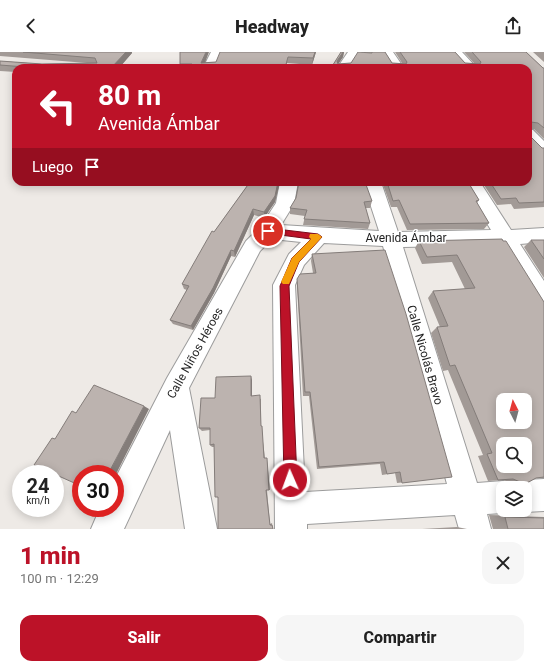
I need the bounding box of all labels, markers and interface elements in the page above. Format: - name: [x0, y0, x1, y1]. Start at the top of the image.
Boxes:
- icon: back: [20, 15, 42, 37]
- icon: share: [502, 15, 524, 37]
- text: Headway: [235, 16, 309, 37]
- text: 80 m: [98, 79, 161, 112]
- icon: left: [32, 80, 84, 132]
- text: Avenida Ámbar: [98, 113, 220, 134]
- icon: arrive: [81, 156, 103, 178]
- text: Luego: [32, 158, 73, 176]
- pin: [251, 214, 285, 248]
- icon: arrive: [257, 220, 279, 242]
- street label: Avenida Ámbar: [365, 230, 447, 245]
- street label: Calle Nicolás Bravo: [404, 304, 446, 407]
- street label: Calle Niños Héroes: [164, 305, 226, 401]
- north arrow: [496, 393, 532, 429]
- map controls: [496, 393, 532, 517]
- button: search: [496, 437, 532, 473]
- position arrow: [269, 459, 311, 501]
- speed limit sign: 30: [72, 465, 124, 517]
- text: 24: [27, 474, 49, 498]
- button: layers: [496, 481, 532, 517]
- text: km/h: [26, 495, 50, 506]
- text: 1 min: [20, 542, 81, 570]
- button: close: [482, 542, 524, 584]
- text: 100 m · 12:29: [20, 571, 99, 586]
- button: Salir: [20, 615, 268, 661]
- button: Compartir: [276, 615, 524, 661]

